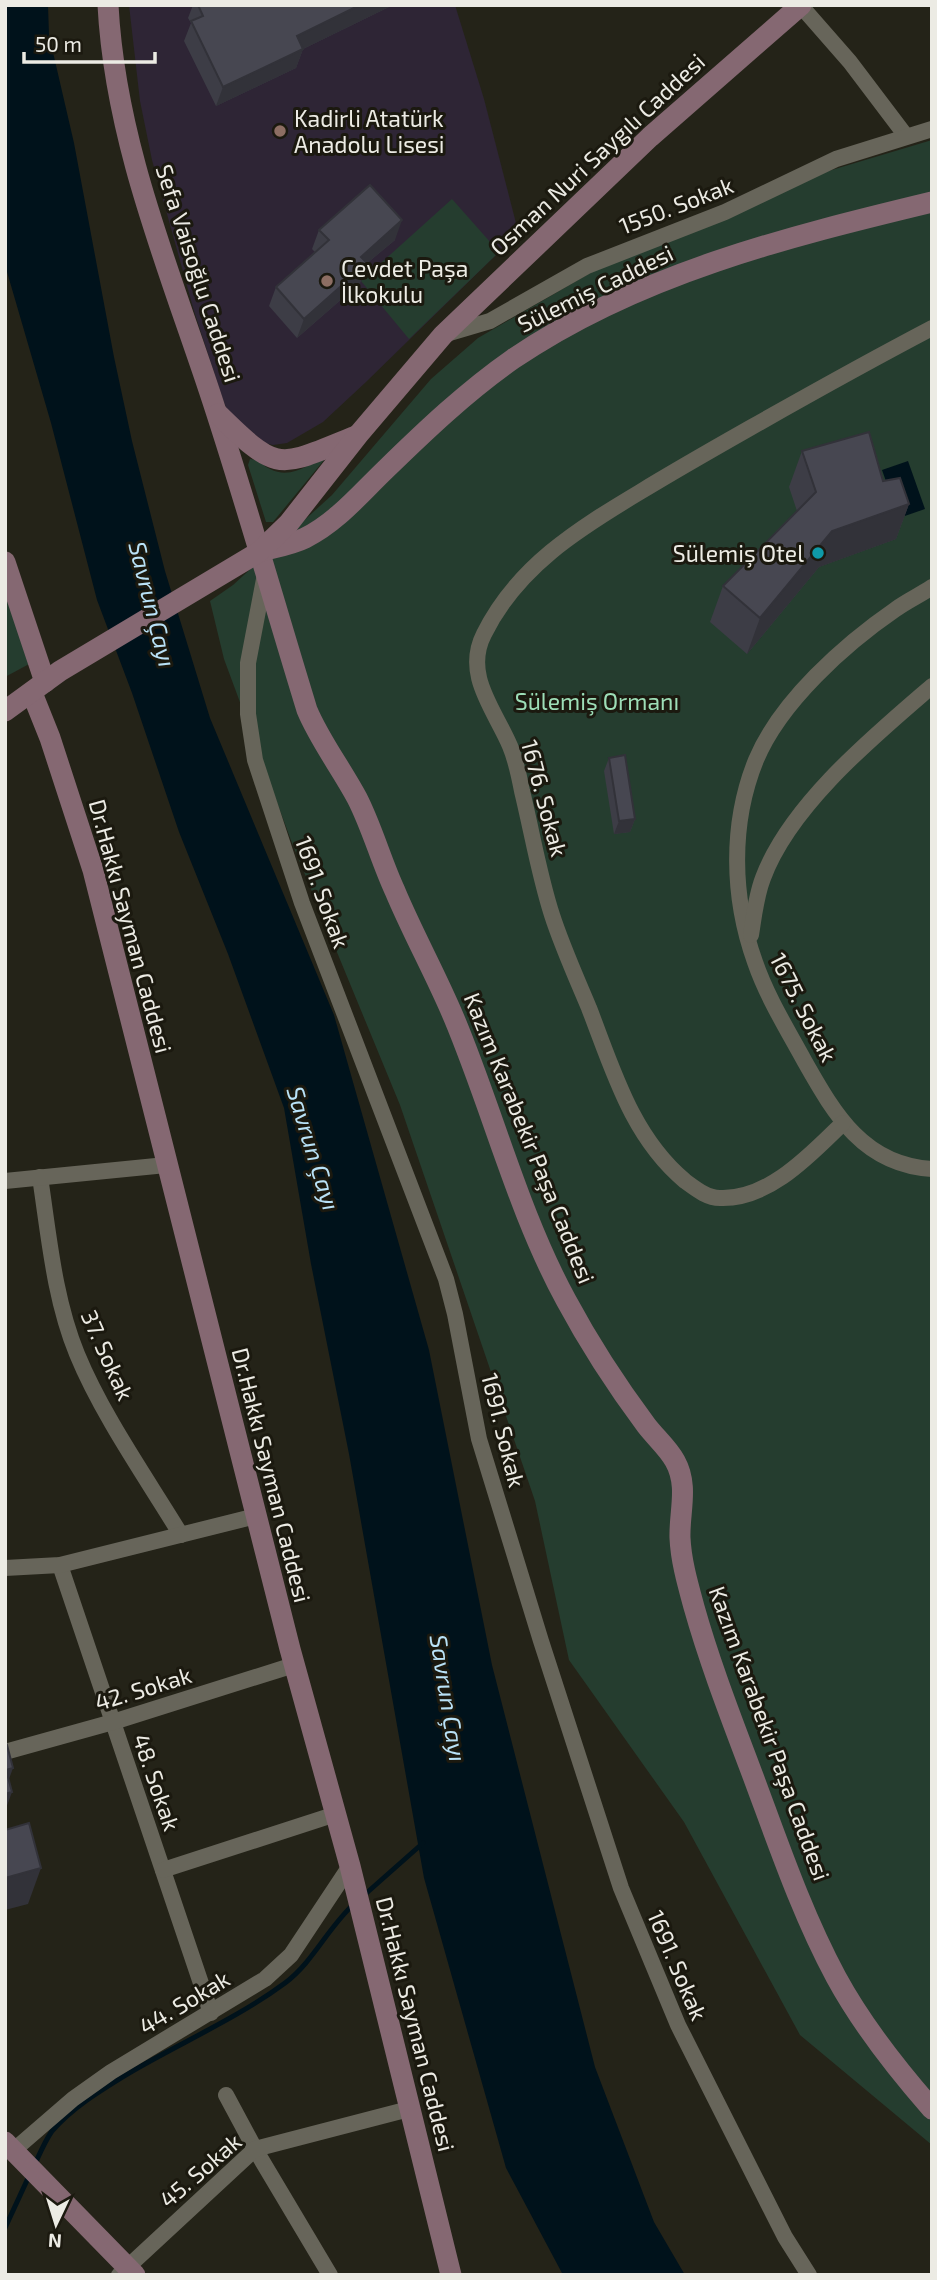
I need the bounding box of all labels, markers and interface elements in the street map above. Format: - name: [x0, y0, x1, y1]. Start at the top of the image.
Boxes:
- scale bar: [24, 21, 156, 65]
- text: 50 m: [35, 31, 82, 56]
- street label: Osman Nuri Saygılı Caddesi: [484, 47, 710, 261]
- place label: Kadirli Atatürk Anadolu Lisesi: [294, 104, 445, 158]
- marker: Kadirli Atatürk Anadolu Lisesi: [272, 123, 288, 139]
- street label: Sefa Vaisoğlu Caddesi: [151, 161, 247, 385]
- street label: 1550. Sokak: [615, 170, 737, 240]
- street label: Sülemiş Caddesi: [513, 238, 678, 339]
- place label: Cevdet Paşa İlkokulu: [341, 254, 468, 308]
- marker: Cevdet Paşa İlkokulu: [319, 273, 335, 289]
- water label: Savrun Çayı: [122, 538, 183, 670]
- place label: Sülemiş Otel: [673, 539, 804, 568]
- marker: Sülemiş Otel: [810, 545, 826, 561]
- park label: Sülemiş Ormanı: [515, 687, 679, 716]
- street label: 1676. Sokak: [516, 737, 574, 860]
- street label: Dr.Hakkı Sayman Caddesi: [84, 796, 178, 1056]
- street label: 1691. Sokak: [290, 832, 356, 952]
- street label: 1675. Sokak: [765, 948, 844, 1067]
- street label: Kazım Karabekir Paşa Caddesi: [458, 989, 601, 1288]
- water label: Savrun Çayı: [280, 1082, 347, 1214]
- street label: 37. Sokak: [76, 1305, 140, 1405]
- street label: Dr.Hakkı Sayman Caddesi: [227, 1345, 317, 1605]
- street label: 1691. Sokak: [476, 1370, 532, 1490]
- street label: Kazım Karabekir Paşa Caddesi: [703, 1582, 836, 1884]
- water label: Savrun Çayı: [424, 1632, 473, 1764]
- street label: 42. Sokak: [91, 1660, 195, 1716]
- street label: 48. Sokak: [127, 1730, 187, 1834]
- street label: Dr.Hakkı Sayman Caddesi: [371, 1894, 461, 2154]
- street label: 1691. Sokak: [642, 1906, 714, 2025]
- street label: 44. Sokak: [134, 1964, 235, 2040]
- street label: 45. Sokak: [153, 2127, 247, 2213]
- north arrow: [21, 2189, 91, 2259]
- text: N: [47, 2230, 62, 2253]

